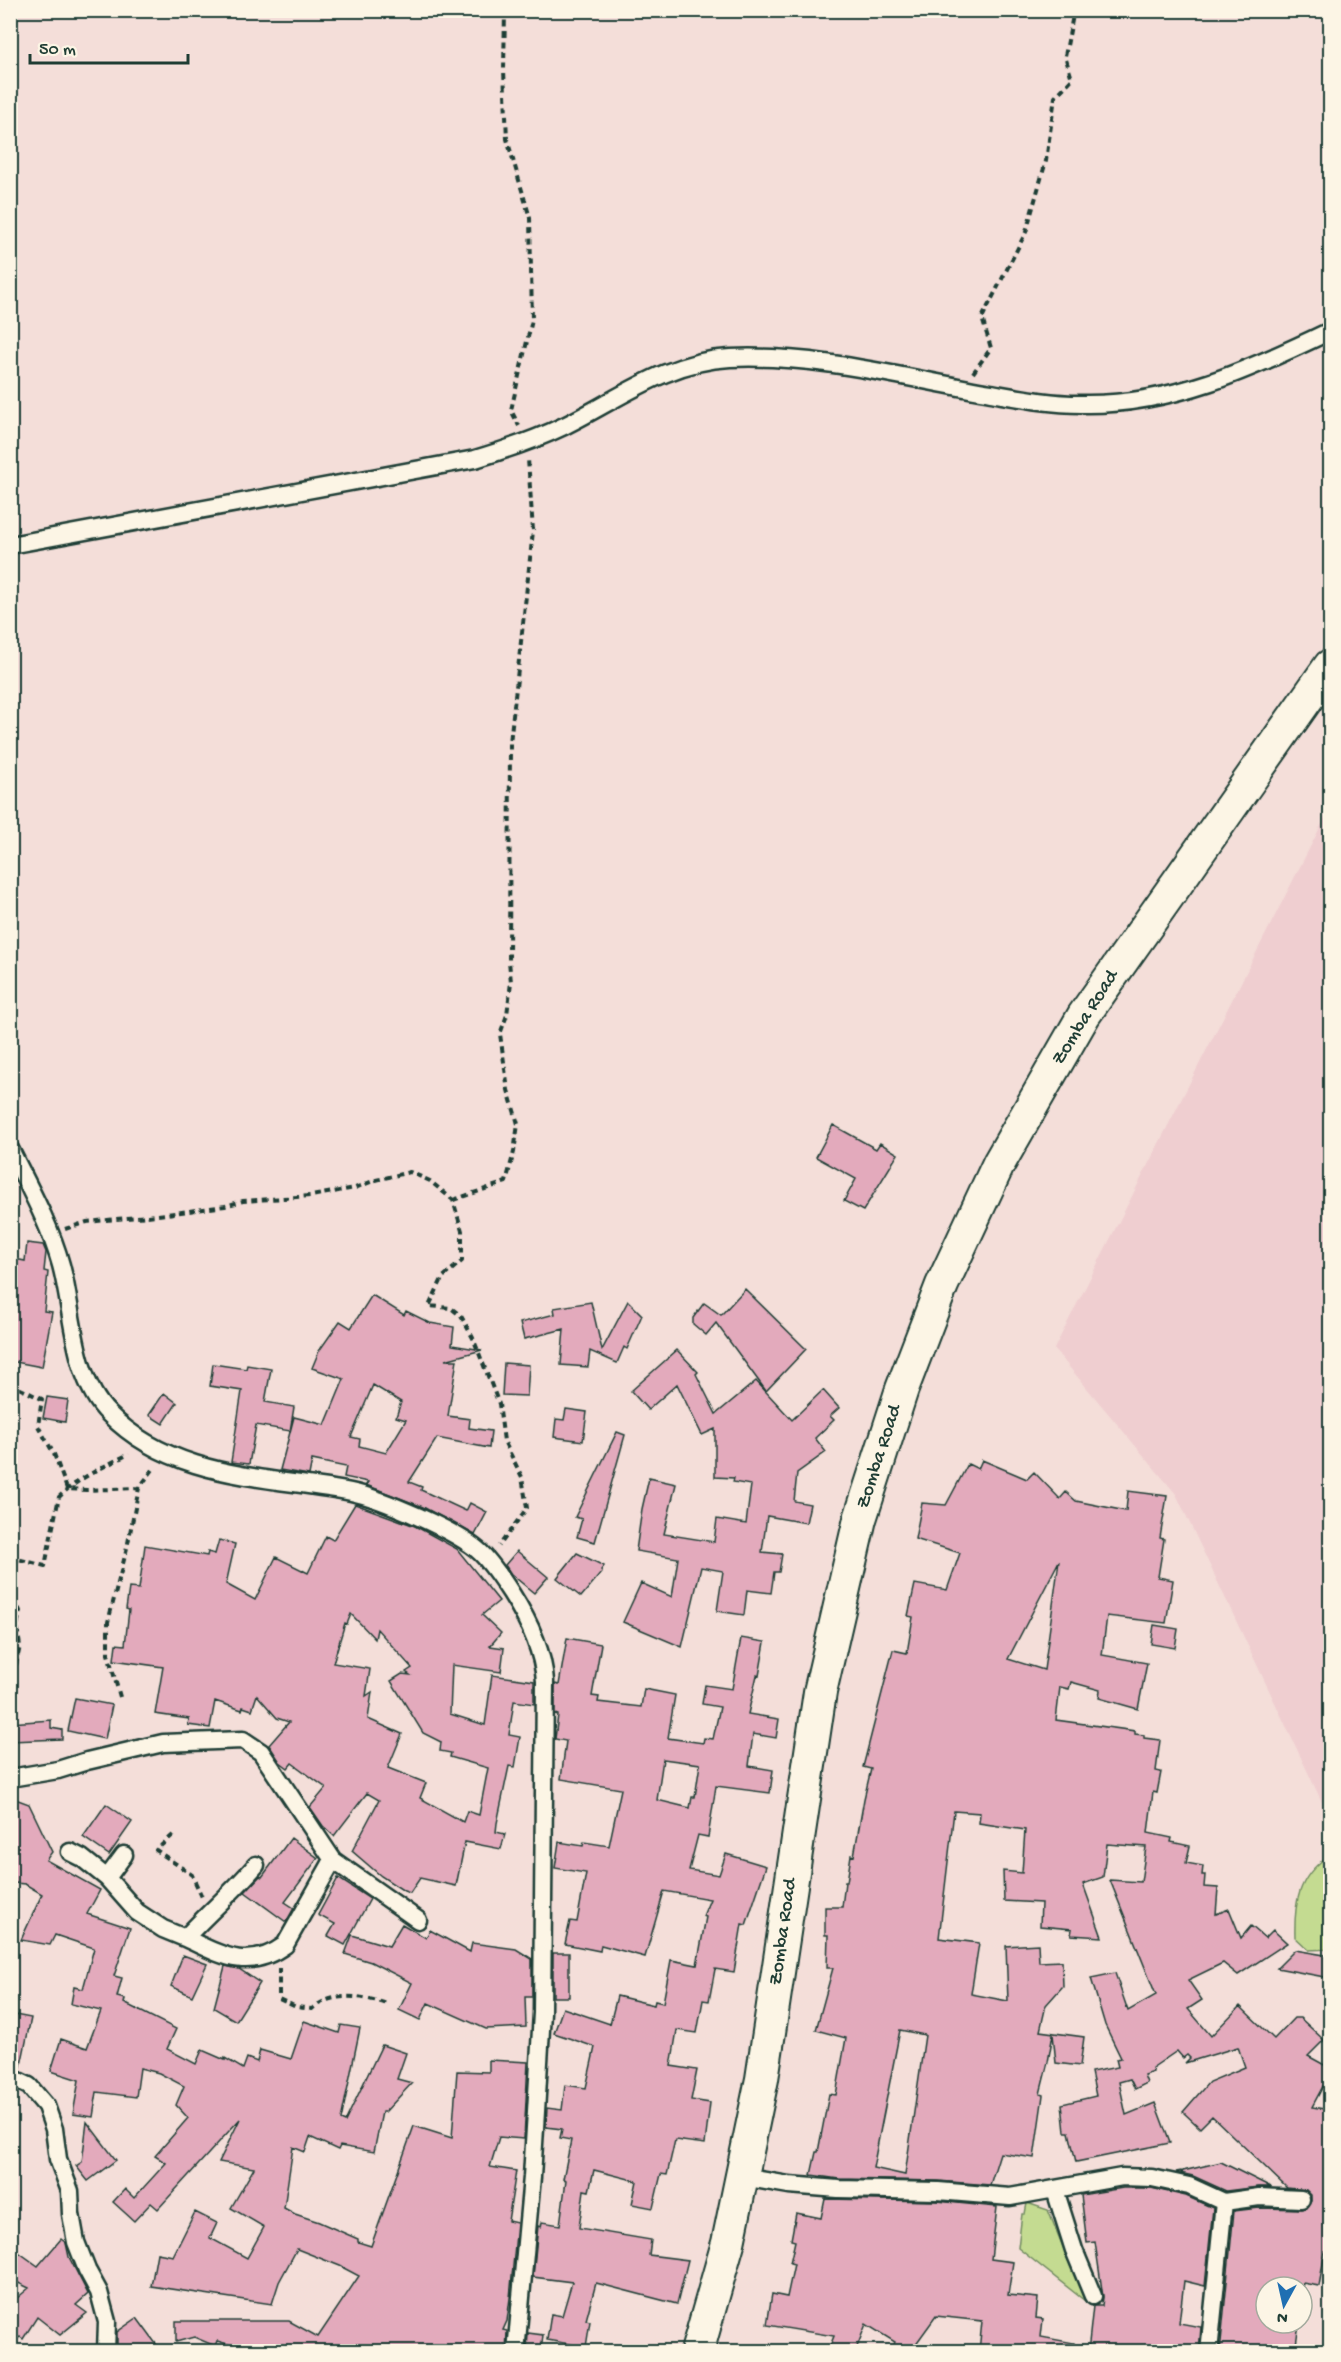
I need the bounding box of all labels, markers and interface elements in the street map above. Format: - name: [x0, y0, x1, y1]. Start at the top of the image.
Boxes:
- scale bar: [30, 27, 188, 65]
- text: 50 m: [39, 40, 76, 61]
- street label: Zomba Road: [1048, 964, 1125, 1070]
- street label: Zomba Road: [852, 1400, 908, 1512]
- street label: Zomba Road: [765, 1875, 803, 1987]
- north arrow: [1254, 2275, 1314, 2335]
- text: N: [1275, 2306, 1289, 2327]

